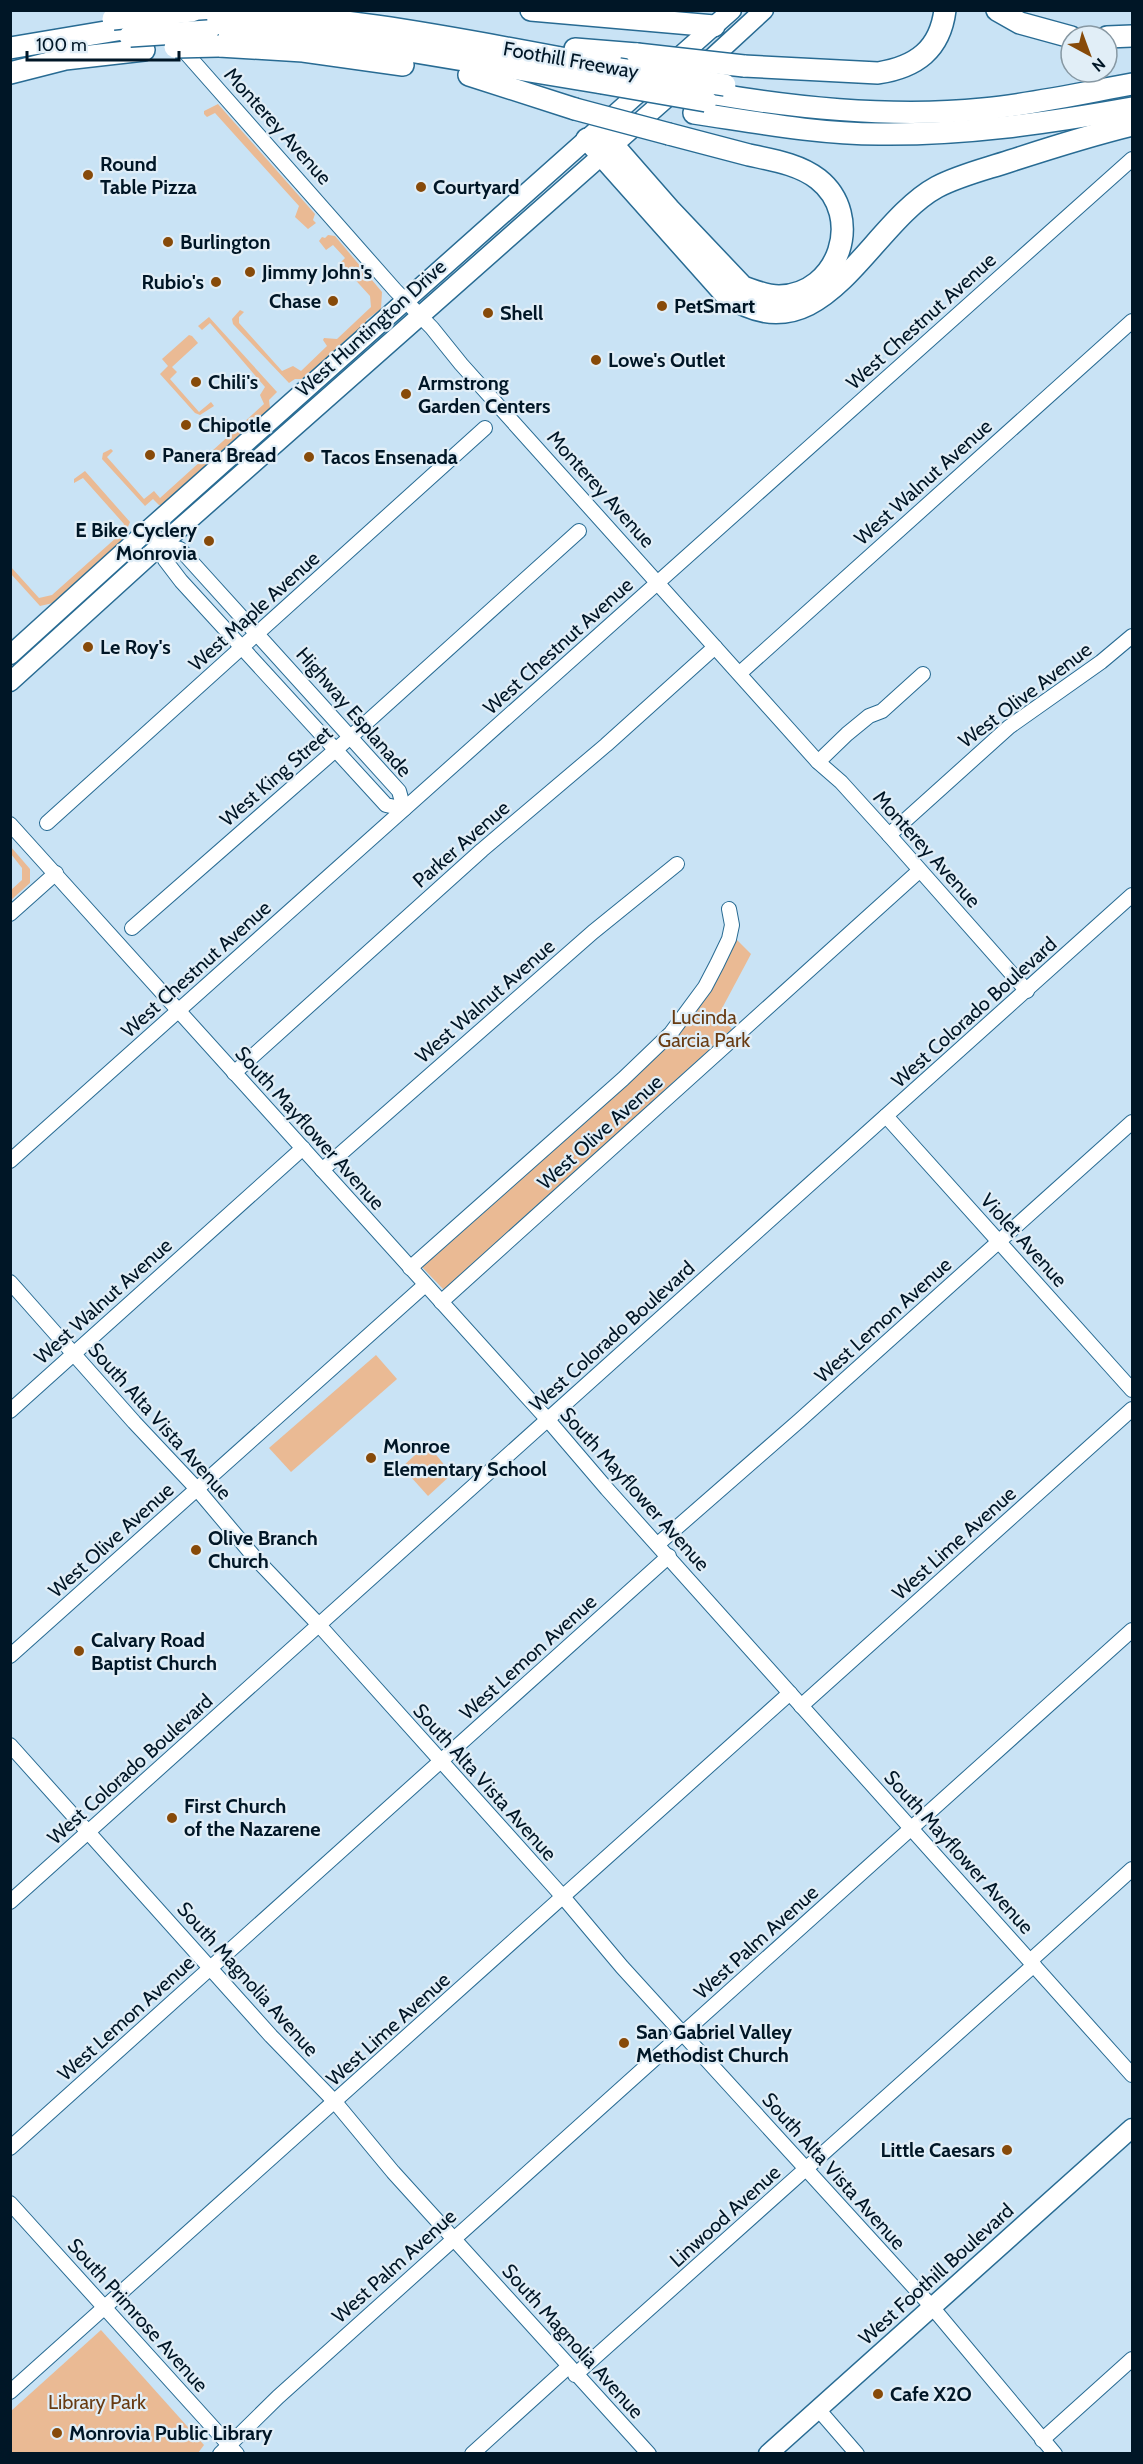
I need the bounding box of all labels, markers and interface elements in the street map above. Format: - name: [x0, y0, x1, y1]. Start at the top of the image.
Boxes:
- scale bar: [27, 24, 178, 62]
- north arrow: [1059, 24, 1119, 84]
- text: 100 m: [36, 34, 87, 56]
- street label: Foothill Freeway: [501, 36, 641, 84]
- text: N: [1088, 54, 1109, 76]
- street label: Monterey Avenue: [219, 63, 337, 189]
- place label: Round Table Pizza: [100, 152, 197, 199]
- marker: Round Table Pizza: [81, 168, 95, 182]
- place label: Courtyard: [433, 175, 519, 199]
- marker: Courtyard: [414, 180, 428, 194]
- place label: Burlington: [180, 230, 270, 254]
- marker: Burlington: [161, 235, 175, 249]
- street label: West Chestnut Avenue: [841, 248, 1001, 394]
- street label: West Huntington Drive: [291, 254, 451, 402]
- place label: Jimmy John's: [261, 260, 372, 284]
- marker: Jimmy John's: [243, 265, 257, 279]
- place label: Rubio's: [142, 270, 204, 294]
- marker: Rubio's: [209, 275, 223, 289]
- place label: Chase: [269, 289, 321, 313]
- marker: Chase: [326, 294, 340, 308]
- place label: PetSmart: [674, 294, 755, 318]
- marker: PetSmart: [655, 299, 669, 313]
- place label: Shell: [500, 301, 543, 325]
- marker: Shell: [481, 306, 495, 320]
- place label: Lowe's Outlet: [608, 348, 725, 372]
- marker: Lowe's Outlet: [589, 353, 603, 367]
- place label: Chili's: [208, 370, 258, 394]
- place label: Armstrong Garden Centers: [418, 371, 550, 418]
- marker: Chili's: [189, 375, 203, 389]
- marker: Armstrong Garden Centers: [399, 387, 413, 401]
- place label: Chipotle: [198, 413, 271, 437]
- street label: West Walnut Avenue: [849, 414, 997, 550]
- marker: Chipotle: [179, 418, 193, 432]
- street label: Monterey Avenue: [542, 426, 660, 552]
- place label: Panera Bread: [162, 443, 276, 467]
- place label: Tacos Ensenada: [321, 445, 458, 469]
- marker: Panera Bread: [143, 448, 157, 462]
- marker: Tacos Ensenada: [302, 450, 316, 464]
- place label: E Bike Cyclery Monrovia: [75, 518, 197, 565]
- marker: E Bike Cyclery Monrovia: [202, 534, 216, 548]
- street label: West Maple Avenue: [184, 546, 324, 676]
- street label: West Chestnut Avenue: [478, 573, 638, 719]
- place label: Le Roy's: [100, 635, 171, 659]
- street label: West Olive Avenue: [954, 637, 1096, 753]
- marker: Le Roy's: [81, 640, 95, 654]
- street label: Highway Esplanade: [291, 642, 417, 782]
- street label: West King Street: [215, 721, 337, 831]
- street label: Monterey Avenue: [868, 786, 986, 912]
- street label: Parker Avenue: [408, 796, 514, 892]
- street label: West Chestnut Avenue: [116, 896, 276, 1042]
- street label: West Colorado Boulevard: [887, 932, 1061, 1092]
- street label: West Walnut Avenue: [410, 934, 560, 1068]
- park label: Lucinda Garcia Park: [658, 1005, 750, 1052]
- street label: South Mayflower Avenue: [230, 1041, 390, 1215]
- street label: West Olive Avenue: [533, 1070, 667, 1194]
- street label: Violet Avenue: [976, 1188, 1072, 1292]
- street label: West Walnut Avenue: [29, 1233, 177, 1369]
- street label: West Lemon Avenue: [810, 1252, 956, 1388]
- street label: West Colorado Boulevard: [525, 1256, 699, 1416]
- street label: South Alta Vista Avenue: [83, 1338, 237, 1504]
- street label: South Mayflower Avenue: [555, 1402, 715, 1576]
- place label: Monroe Elementary School: [383, 1434, 547, 1481]
- marker: Monroe Elementary School: [364, 1451, 378, 1465]
- street label: West Olive Avenue: [44, 1478, 178, 1602]
- street label: West Lime Avenue: [887, 1481, 1021, 1605]
- place label: Olive Branch Church: [208, 1526, 318, 1573]
- marker: Olive Branch Church: [189, 1543, 203, 1557]
- street label: West Lemon Avenue: [455, 1589, 601, 1725]
- place label: Calvary Road Baptist Church: [91, 1628, 217, 1675]
- marker: Calvary Road Baptist Church: [72, 1644, 86, 1658]
- street label: West Colorado Boulevard: [43, 1689, 217, 1849]
- street label: South Alta Vista Avenue: [408, 1699, 562, 1865]
- street label: South Mayflower Avenue: [879, 1765, 1039, 1939]
- place label: First Church of the Nazarene: [184, 1794, 321, 1841]
- marker: First Church of the Nazarene: [165, 1811, 179, 1825]
- street label: West Palm Avenue: [689, 1880, 823, 2004]
- street label: South Magnolia Avenue: [172, 1897, 324, 2061]
- street label: West Lemon Avenue: [53, 1950, 199, 2086]
- street label: West Lime Avenue: [321, 1967, 455, 2091]
- place label: San Gabriel Valley Methodist Church: [636, 2020, 792, 2067]
- marker: San Gabriel Valley Methodist Church: [617, 2036, 631, 2050]
- street label: South Alta Vista Avenue: [757, 2088, 911, 2254]
- place label: Little Caesars: [881, 2138, 995, 2162]
- marker: Little Caesars: [1000, 2143, 1014, 2157]
- street label: Linwood Avenue: [665, 2160, 785, 2272]
- street label: West Foothill Boulevard: [854, 2198, 1018, 2350]
- street label: West Palm Avenue: [327, 2204, 461, 2328]
- street label: South Primrose Avenue: [63, 2233, 213, 2397]
- street label: South Magnolia Avenue: [497, 2259, 649, 2423]
- place label: Cafe X2O: [890, 2382, 972, 2406]
- marker: Cafe X2O: [871, 2387, 885, 2401]
- park label: Library Park: [48, 2390, 146, 2414]
- place label: Monrovia Public Library: [69, 2421, 273, 2445]
- marker: Monrovia Public Library: [50, 2426, 64, 2440]

